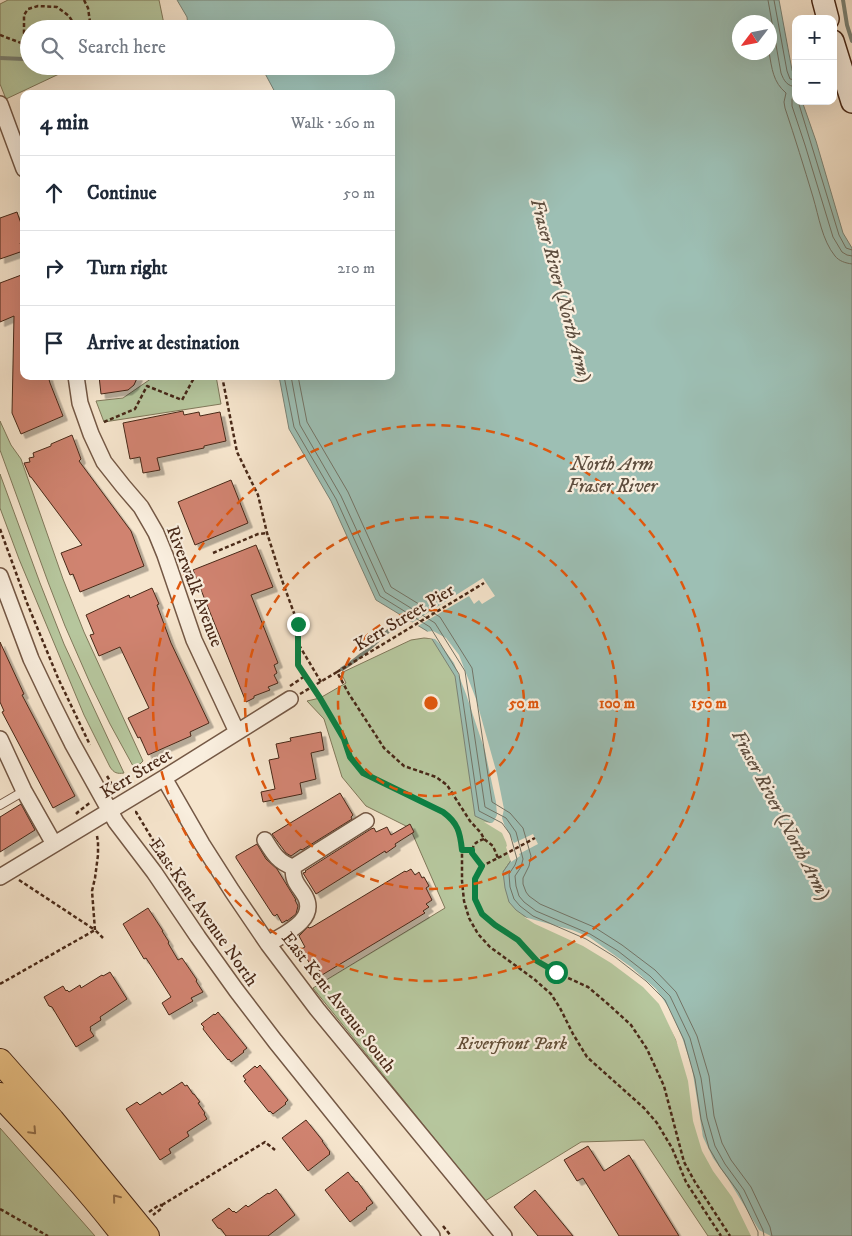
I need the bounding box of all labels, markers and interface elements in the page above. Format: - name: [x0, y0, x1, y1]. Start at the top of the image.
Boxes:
- north arrow: [732, 15, 777, 60]
- map controls: [792, 15, 837, 105]
- button: +: [792, 15, 837, 60]
- search box: [20, 20, 395, 75]
- icon: search: [38, 34, 66, 62]
- text: Search here: [78, 36, 166, 59]
- button: −: [792, 60, 837, 105]
- text: 4 min: [40, 110, 89, 136]
- text: Walk · 260 m: [291, 113, 375, 133]
- icon: ahead: [40, 179, 68, 207]
- text: Continue: [87, 182, 157, 205]
- text: 50 m: [343, 183, 375, 203]
- water label: Fraser River (North Arm): [525, 196, 596, 385]
- icon: right: [40, 254, 68, 282]
- text: Turn right: [87, 257, 167, 280]
- text: 210 m: [337, 258, 375, 278]
- icon: arrive: [40, 329, 68, 357]
- text: Arrive at destination: [87, 332, 239, 355]
- water label: North Arm Fraser River: [567, 453, 659, 498]
- street label: Riverwalk Avenue: [161, 523, 227, 650]
- street label: Kerr Street Pier: [350, 579, 459, 656]
- route end: [287, 613, 310, 636]
- centre of rings: [422, 694, 440, 712]
- text: 50 m: [508, 694, 540, 713]
- text: 100 m: [599, 694, 636, 713]
- text: 150 m: [691, 694, 727, 713]
- water label: Fraser River (North Arm): [726, 726, 835, 904]
- street label: Kerr Street: [97, 744, 177, 804]
- street label: East Kent Avenue North: [144, 834, 263, 991]
- street label: East Kent Avenue South: [276, 928, 400, 1078]
- route start: [545, 961, 568, 984]
- park label: Riverfront Park: [456, 1033, 567, 1055]
- one-way arrow: [27, 1125, 36, 1134]
- one-way arrow: [113, 1195, 122, 1204]

